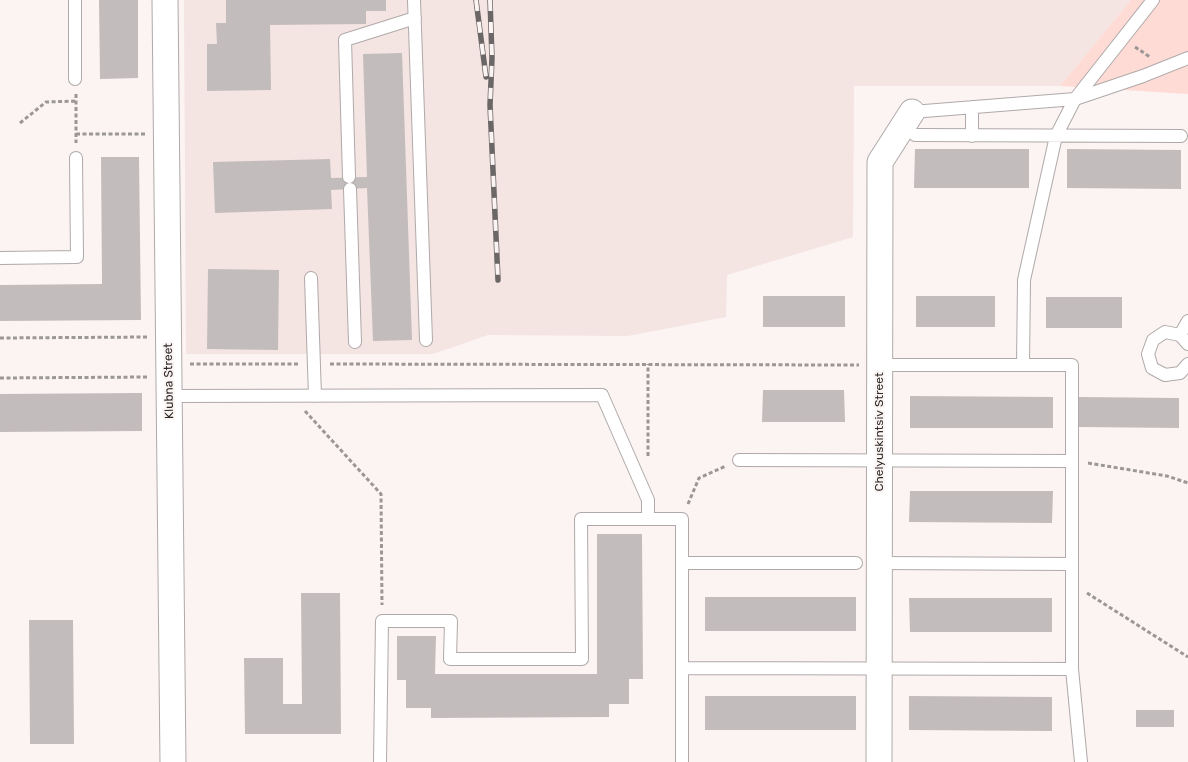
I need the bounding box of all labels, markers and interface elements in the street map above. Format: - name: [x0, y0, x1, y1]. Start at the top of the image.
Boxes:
- street label: Klubna Street: [161, 343, 177, 419]
- street label: Chelyuskintsiv Street: [873, 372, 887, 492]

